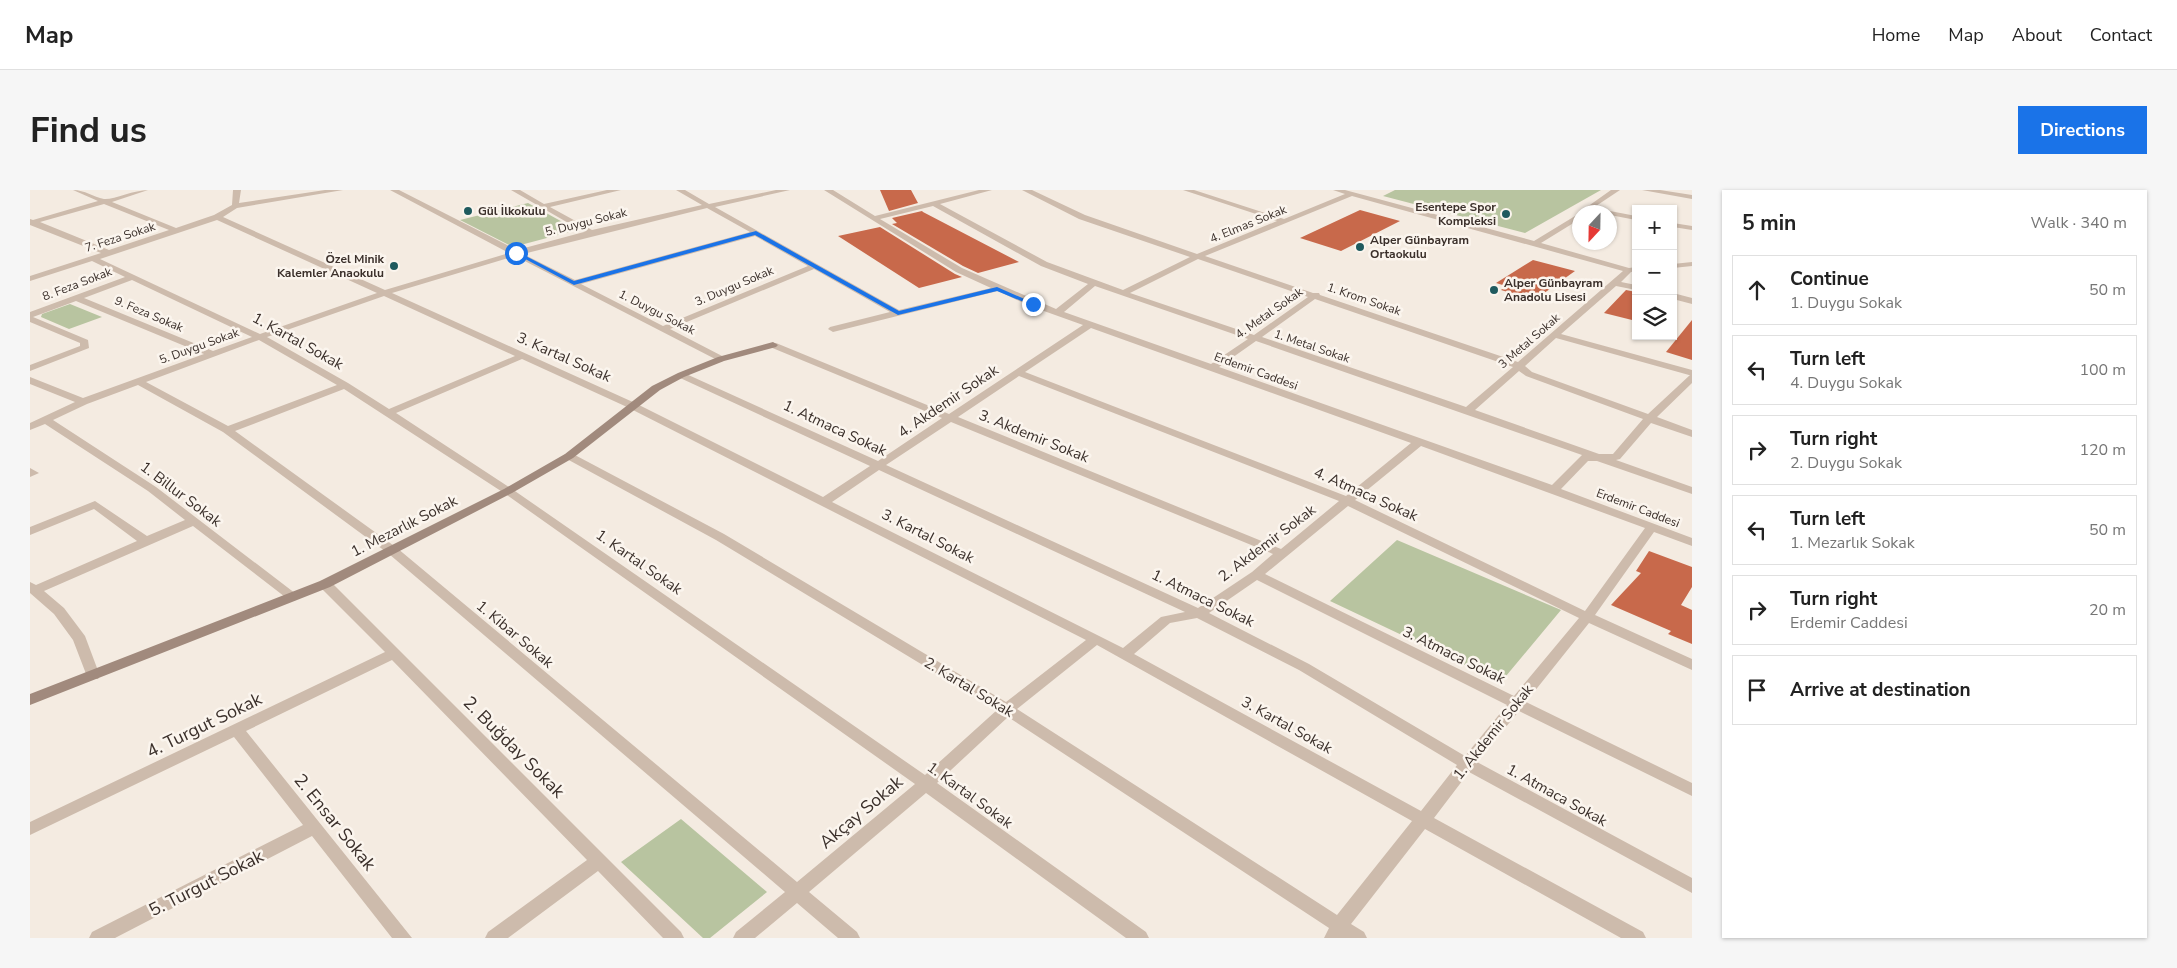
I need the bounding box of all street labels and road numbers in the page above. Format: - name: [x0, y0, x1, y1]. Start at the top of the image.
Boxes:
- street label: 4. Elmas Sokak: [1207, 201, 1290, 247]
- street label: 5. Duygu Sokak: [543, 204, 630, 240]
- street label: 7. Feza Sokak: [83, 218, 158, 256]
- street label: 3. Duygu Sokak: [692, 262, 777, 310]
- street label: 8. Feza Sokak: [40, 263, 115, 305]
- street label: 1. Krom Sokak: [1325, 279, 1404, 319]
- street label: 4. Metal Sokak: [1232, 283, 1307, 342]
- street label: 1. Duygu Sokak: [616, 286, 699, 339]
- street label: 9. Feza Sokak: [112, 292, 187, 336]
- street label: 1. Kartal Sokak: [249, 308, 348, 375]
- street label: 3 Metal Sokak: [1495, 309, 1564, 372]
- street label: 5. Duygu Sokak: [157, 324, 242, 368]
- street label: 1. Metal Sokak: [1272, 326, 1353, 367]
- street label: 3. Kartal Sokak: [514, 327, 615, 387]
- street label: Erdemir Caddesi: [1212, 348, 1300, 394]
- street label: 4. Akdemir Sokak: [894, 360, 1003, 442]
- street label: 1. Atmaca Sokak: [780, 395, 891, 461]
- street label: 3. Akdemir Sokak: [976, 405, 1093, 467]
- street label: 1. Billur Sokak: [136, 457, 226, 531]
- street label: 4. Atmaca Sokak: [1311, 462, 1422, 526]
- street label: Erdemir Caddesi: [1594, 485, 1682, 531]
- street label: 1. Mezarlık Sokak: [347, 490, 461, 561]
- street label: 2. Akdemir Sokak: [1214, 499, 1320, 586]
- street label: 3. Kartal Sokak: [878, 504, 978, 568]
- street label: 1. Kartal Sokak: [592, 525, 687, 600]
- street label: 1. Atmaca Sokak: [1148, 564, 1258, 632]
- street label: 1. Kibar Sokak: [472, 596, 558, 673]
- street label: 3. Atmaca Sokak: [1399, 621, 1509, 689]
- street label: 2. Kartal Sokak: [920, 652, 1018, 722]
- street label: 1. Akdemir Sokak: [1448, 680, 1538, 784]
- street label: 4. Turgut Sokak: [142, 686, 267, 763]
- street label: 2. Buğday Sokak: [458, 691, 571, 804]
- street label: 3. Kartal Sokak: [1238, 692, 1337, 759]
- street label: 1. Kartal Sokak: [923, 757, 1017, 833]
- street label: 1. Atmaca Sokak: [1503, 759, 1611, 831]
- street label: 2. Ensar Sokak: [289, 769, 382, 876]
- street label: Akçay Sokak: [814, 769, 909, 854]
- street label: 5. Turgut Sokak: [145, 843, 268, 922]

